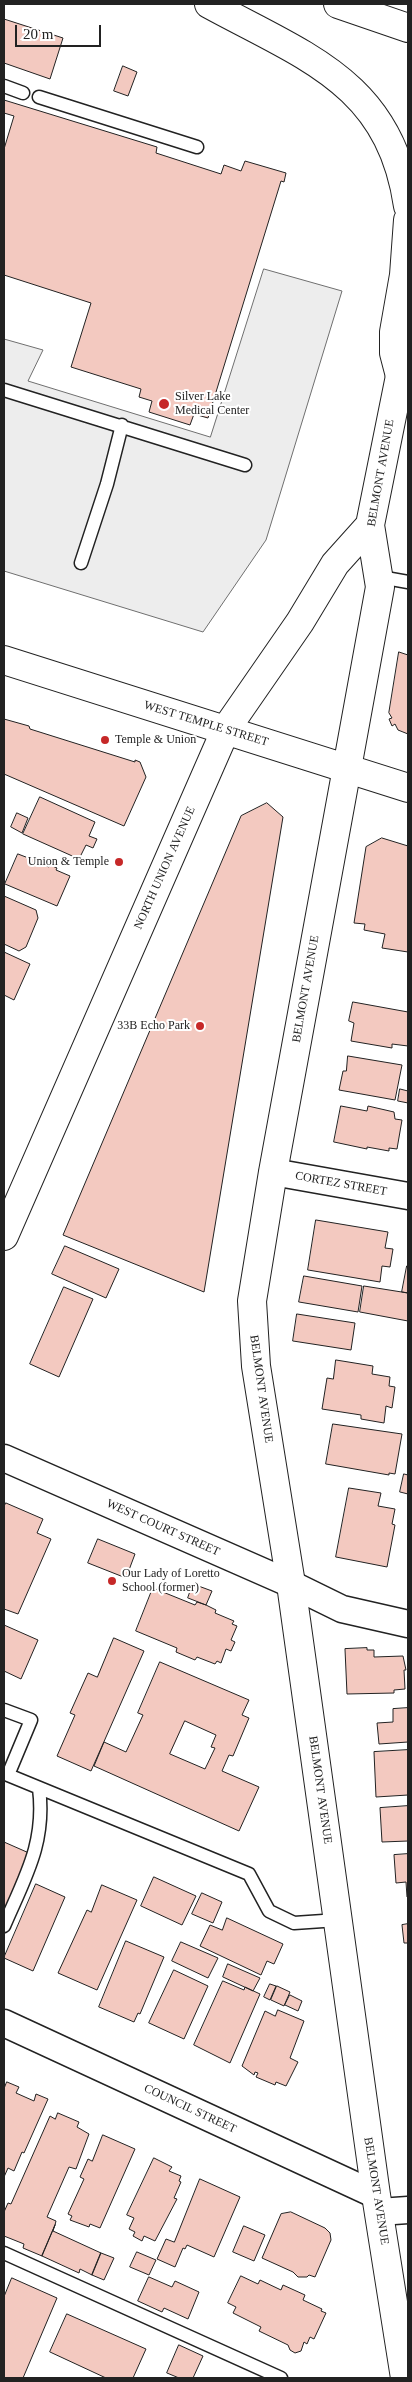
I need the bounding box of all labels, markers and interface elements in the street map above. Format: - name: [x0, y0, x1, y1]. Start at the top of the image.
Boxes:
- scale bar: [18, 15, 104, 47]
- text: 20 m: [23, 26, 53, 42]
- place label: Silver Lake Medical Center: [175, 390, 260, 418]
- marker: Silver Lake Medical Center: [157, 397, 171, 411]
- street label: BELMONT AVENUE: [365, 420, 397, 526]
- street label: WEST TEMPLE STREET: [145, 699, 267, 749]
- place label: Temple & Union: [115, 733, 205, 747]
- marker: Temple & Union: [99, 734, 111, 746]
- street label: NORTH UNION AVENUE: [131, 804, 199, 932]
- place label: Union & Temple: [19, 855, 109, 869]
- marker: Union & Temple: [113, 856, 125, 868]
- street label: BELMONT AVENUE: [290, 936, 322, 1042]
- place label: 33B Echo Park: [110, 1019, 190, 1033]
- marker: 33B Echo Park: [194, 1020, 206, 1032]
- street label: CORTEZ STREET: [296, 1169, 386, 1199]
- street label: BELMONT AVENUE: [247, 1336, 275, 1442]
- street label: WEST COURT STREET: [106, 1497, 220, 1559]
- place label: Our Lady of Loretto School (former): [122, 1567, 232, 1595]
- marker: Our Lady of Loretto School (former): [106, 1575, 118, 1587]
- street label: BELMONT AVENUE: [306, 1737, 334, 1843]
- street label: COUNCIL STREET: [143, 2082, 237, 2136]
- street label: BELMONT AVENUE: [361, 2138, 391, 2244]

